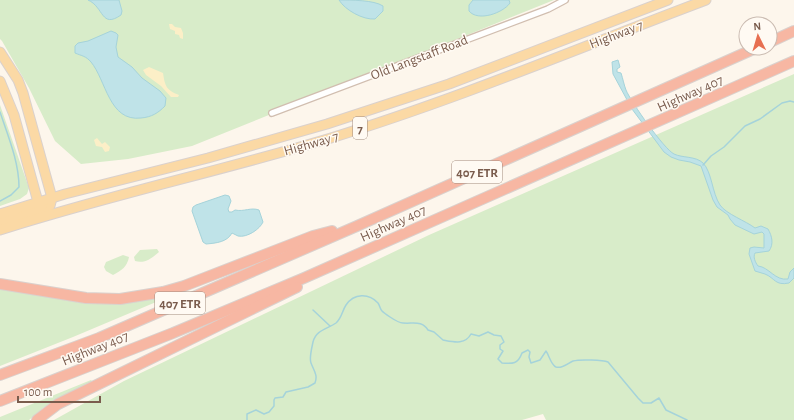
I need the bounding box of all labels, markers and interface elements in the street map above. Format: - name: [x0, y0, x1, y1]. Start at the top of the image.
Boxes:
- north arrow: [738, 16, 778, 56]
- street label: Highway 7: [588, 18, 645, 52]
- text: N: [753, 21, 761, 32]
- street label: Old Langstaff Road: [369, 33, 470, 83]
- street label: Highway 407: [655, 73, 726, 115]
- road number: 7: [353, 117, 367, 139]
- street label: Highway 7: [282, 129, 340, 158]
- road number: 407 ETR: [452, 161, 502, 183]
- street label: Highway 407: [358, 203, 429, 245]
- road number: 407 ETR: [155, 292, 205, 314]
- street label: Highway 407: [60, 329, 131, 369]
- scale bar: [18, 378, 100, 404]
- text: 100 m: [24, 386, 52, 398]

